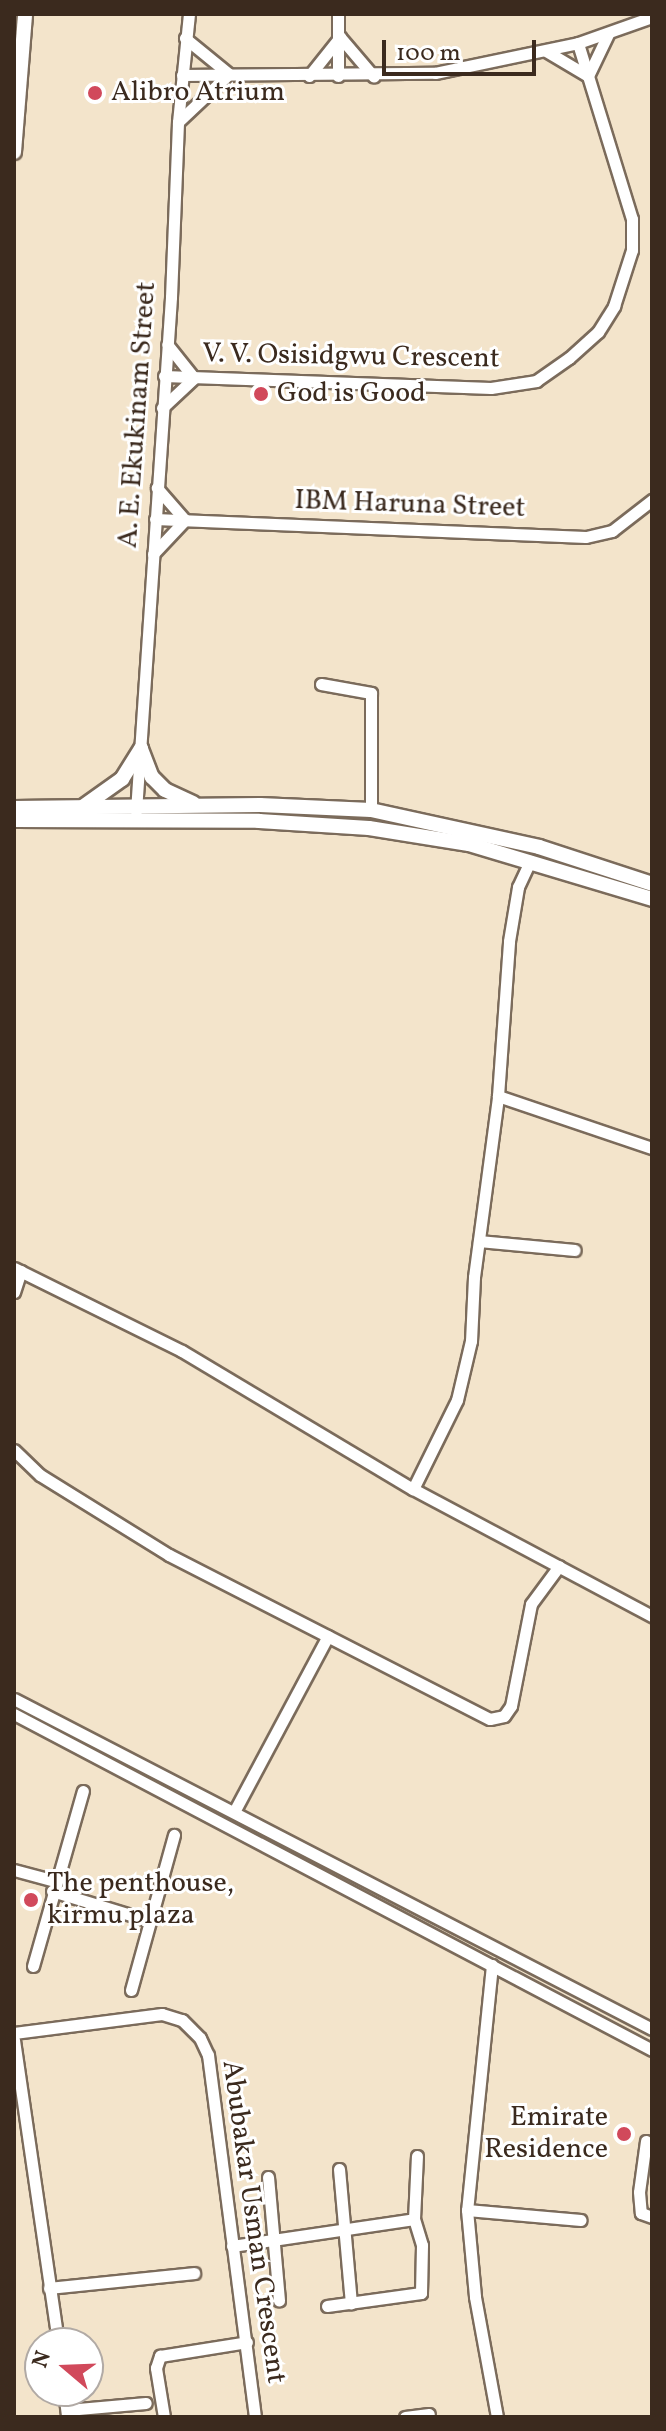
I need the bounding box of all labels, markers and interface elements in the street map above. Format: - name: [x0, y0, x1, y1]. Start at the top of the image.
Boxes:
- scale bar: [386, 24, 540, 74]
- text: 100 m: [396, 37, 461, 71]
- place label: Alibro Atrium: [111, 76, 285, 110]
- marker: Alibro Atrium: [86, 84, 104, 102]
- street label: A. E. Ekukinam Street: [112, 281, 164, 549]
- street label: V. V. Osisidgwu Crescent: [202, 338, 500, 376]
- place label: God is Good: [277, 377, 426, 411]
- marker: God is Good: [252, 385, 270, 403]
- street label: IBM Haruna Street: [294, 484, 526, 526]
- place label: The penthouse, kirmu plaza: [47, 1867, 234, 1933]
- marker: The penthouse, kirmu plaza: [22, 1891, 40, 1909]
- street label: Abubakar Usman Crescent: [214, 2058, 292, 2386]
- place label: Emirate Residence: [484, 2101, 608, 2167]
- marker: Emirate Residence: [615, 2125, 633, 2143]
- north arrow: [24, 2327, 104, 2407]
- text: N: [25, 2347, 60, 2372]

